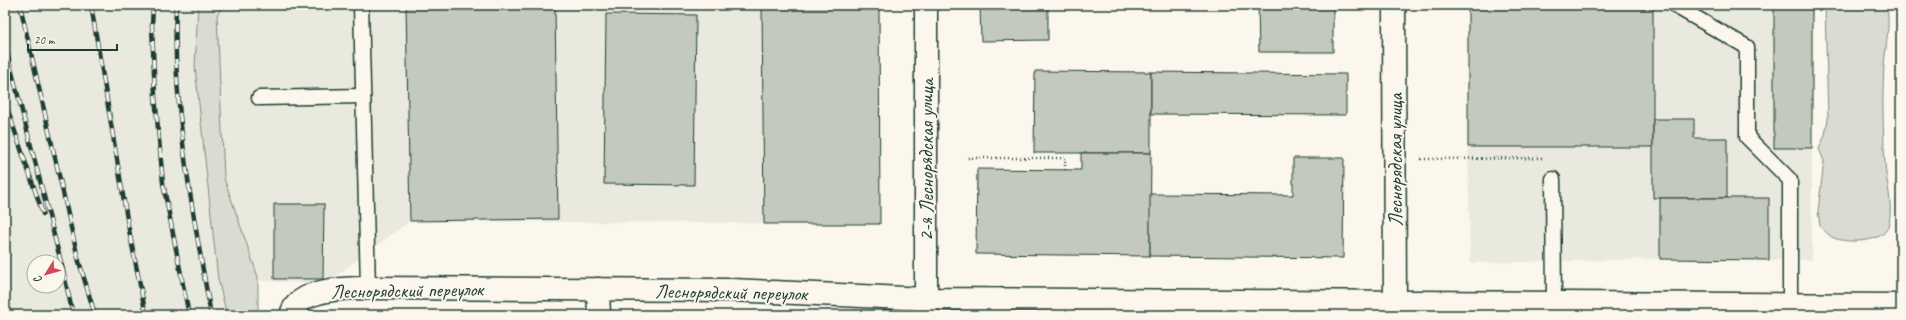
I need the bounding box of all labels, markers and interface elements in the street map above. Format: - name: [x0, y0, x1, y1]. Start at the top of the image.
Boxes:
- scale bar: [28, 26, 117, 52]
- text: 20 m: [34, 32, 56, 48]
- street label: 2-я Леснорядская улица: [914, 77, 939, 241]
- street label: Леснорядская улица: [1383, 92, 1408, 226]
- north arrow: [26, 254, 66, 294]
- text: С: [30, 272, 45, 286]
- street label: Леснорядский переулок: [331, 277, 485, 304]
- street label: Леснорядский переулок: [655, 279, 809, 306]

